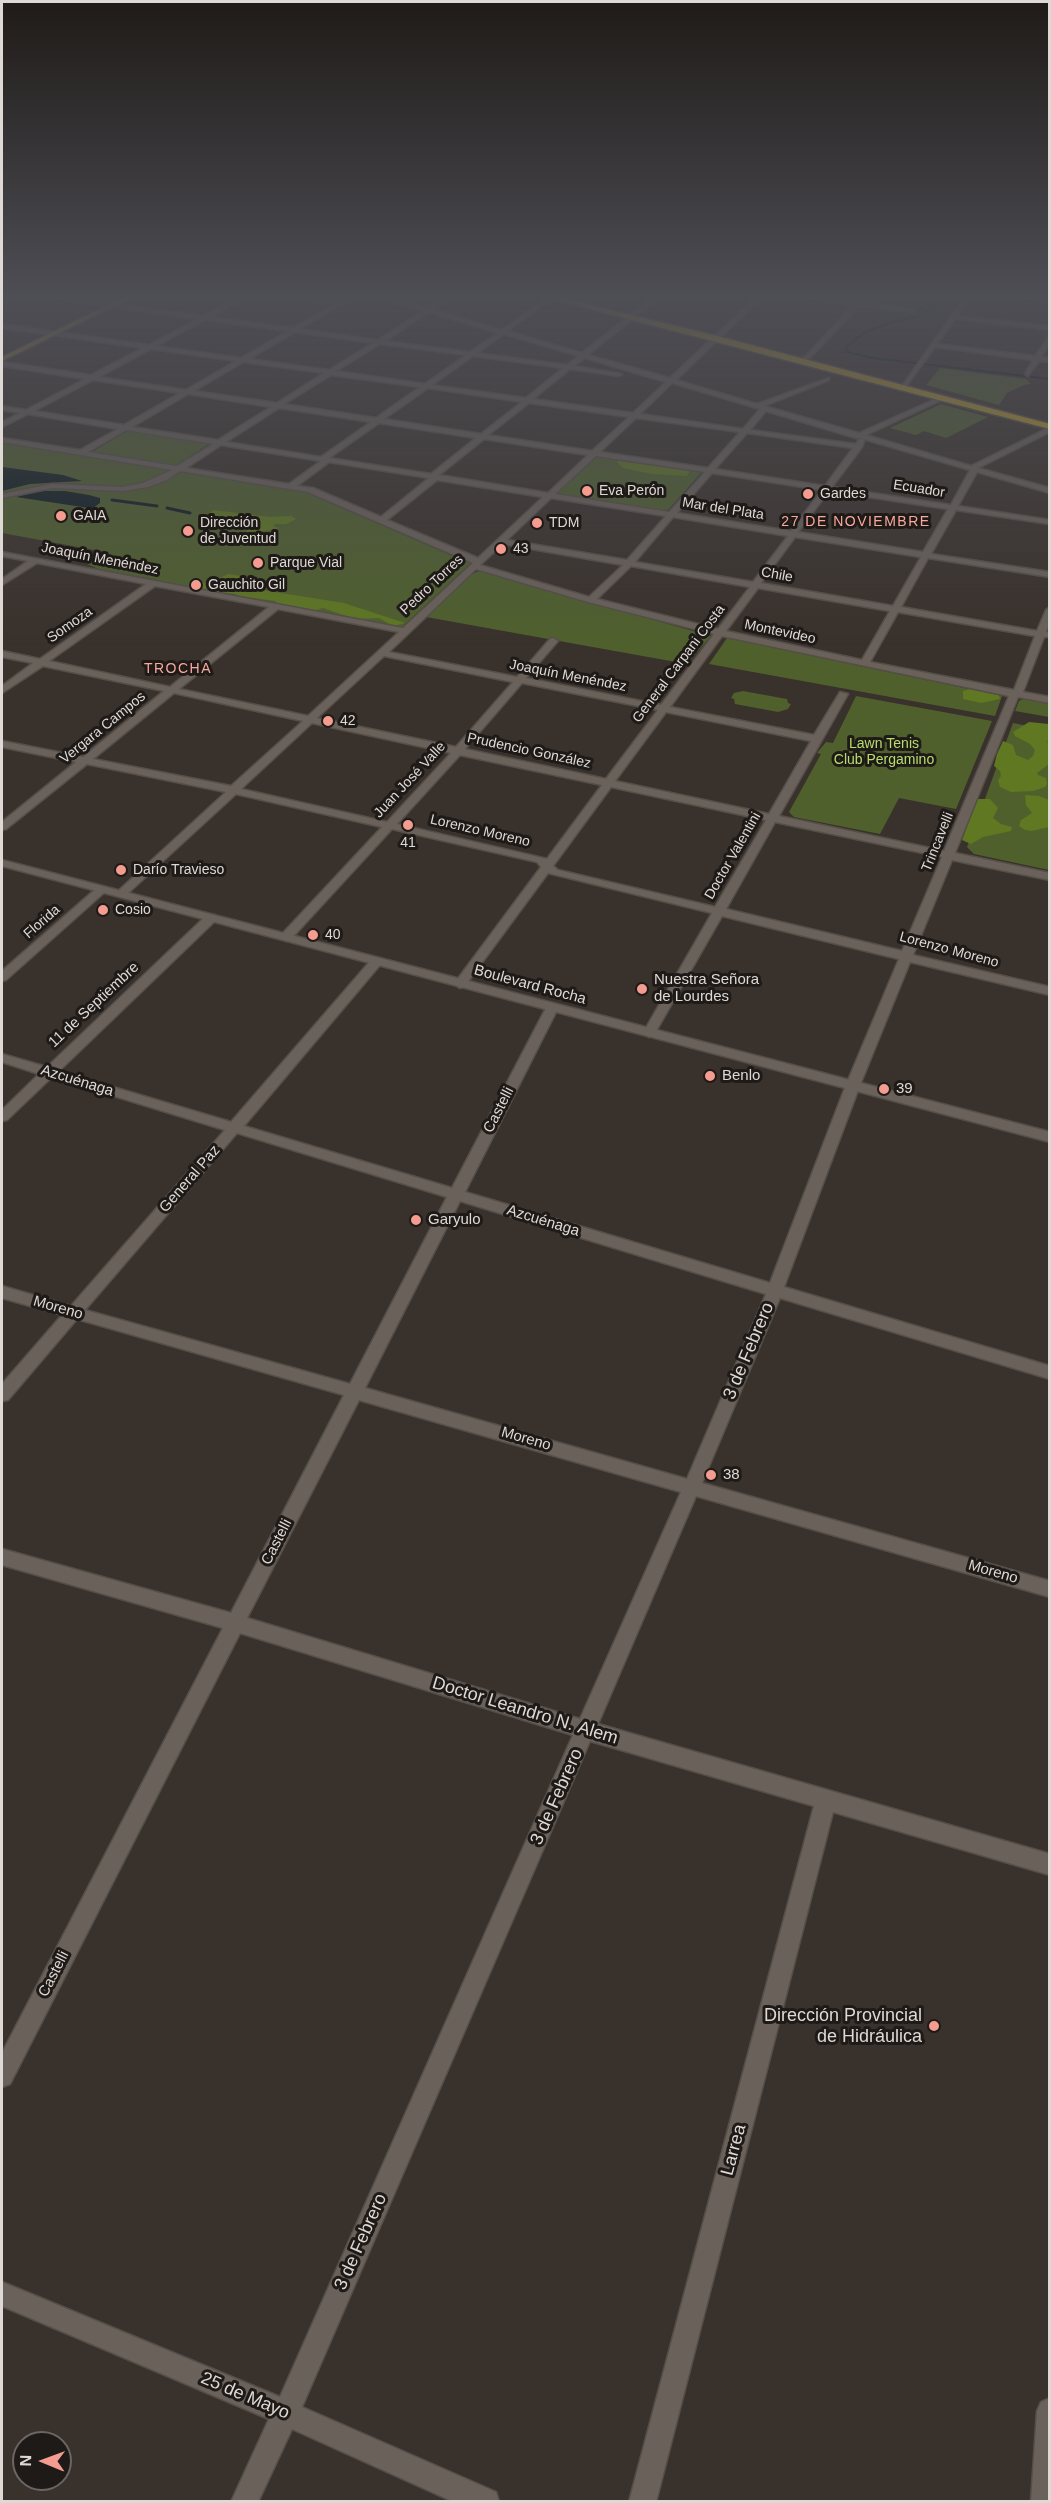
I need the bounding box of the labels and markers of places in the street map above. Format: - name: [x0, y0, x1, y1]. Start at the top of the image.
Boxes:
- place label: Eva Perón: [599, 483, 664, 499]
- marker: Eva Perón: [580, 484, 594, 498]
- place label: Gardes: [820, 486, 866, 502]
- marker: Gardes: [801, 487, 815, 501]
- place label: GAIA: [73, 508, 106, 524]
- marker: GAIA: [54, 509, 68, 523]
- place label: Dirección de Juventud: [200, 515, 276, 548]
- place label: TDM: [549, 515, 579, 531]
- marker: TDM: [530, 516, 544, 530]
- marker: Dirección de Juventud: [181, 524, 195, 538]
- place label: 43: [513, 541, 529, 557]
- marker: 43: [494, 542, 508, 556]
- place label: Parque Vial: [270, 555, 342, 571]
- marker: Parque Vial: [251, 556, 265, 570]
- place label: Gauchito Gil: [208, 577, 285, 593]
- marker: Gauchito Gil: [189, 578, 203, 592]
- place label: 42: [340, 713, 356, 729]
- marker: 42: [321, 714, 335, 728]
- marker: 41: [401, 818, 415, 832]
- place label: 41: [400, 835, 416, 851]
- place label: Darío Travieso: [133, 862, 224, 878]
- marker: Darío Travieso: [114, 863, 128, 877]
- place label: Cosio: [115, 902, 151, 918]
- marker: Cosio: [96, 903, 110, 917]
- place label: 40: [325, 927, 341, 943]
- marker: 40: [306, 928, 320, 942]
- place label: Nuestra Señora de Lourdes: [654, 971, 759, 1006]
- marker: Nuestra Señora de Lourdes: [635, 982, 649, 996]
- place label: Benlo: [722, 1067, 760, 1085]
- marker: Benlo: [703, 1069, 717, 1083]
- place label: 39: [896, 1080, 913, 1098]
- marker: 39: [877, 1082, 891, 1096]
- place label: Garyulo: [428, 1211, 481, 1229]
- marker: Garyulo: [409, 1213, 423, 1227]
- place label: 38: [723, 1466, 740, 1484]
- marker: 38: [704, 1468, 718, 1482]
- place label: Dirección Provincial de Hidráulica: [764, 2005, 922, 2048]
- marker: Dirección Provincial de Hidráulica: [927, 2019, 941, 2033]

